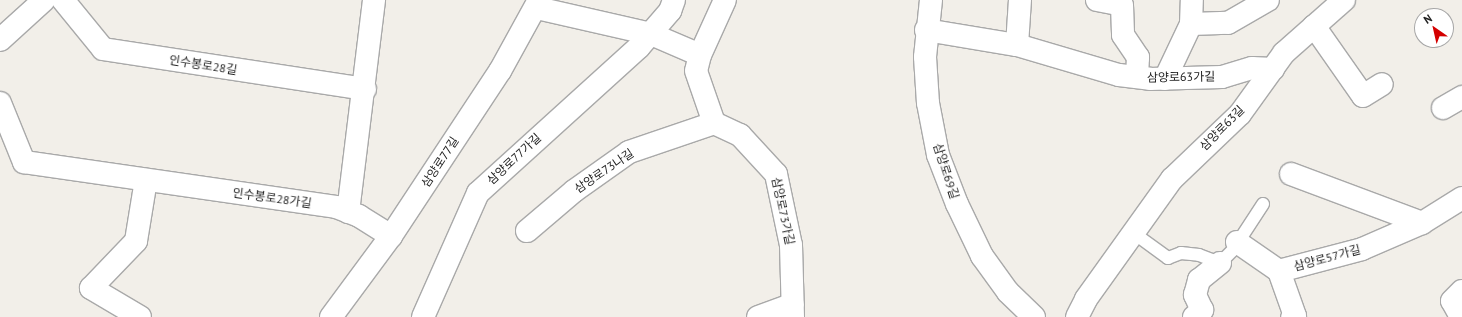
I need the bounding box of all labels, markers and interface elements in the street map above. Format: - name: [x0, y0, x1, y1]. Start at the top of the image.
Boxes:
- north arrow: [1414, 8, 1454, 48]
- text: N: [1421, 11, 1435, 27]
- street label: 인수봉로28길: [168, 53, 238, 77]
- street label: 삼양로63가길: [1147, 69, 1215, 85]
- street label: 삼양로63길: [1197, 103, 1247, 153]
- street label: 삼양로77가길: [484, 130, 544, 188]
- street label: 삼양로77길: [418, 134, 462, 190]
- street label: 삼양로69길: [930, 142, 962, 200]
- street label: 삼양로73나길: [572, 146, 636, 196]
- street label: 삼양로73가길: [769, 176, 797, 246]
- street label: 인수봉로28가길: [232, 185, 312, 211]
- street label: 삼양로57가길: [1292, 242, 1362, 274]

